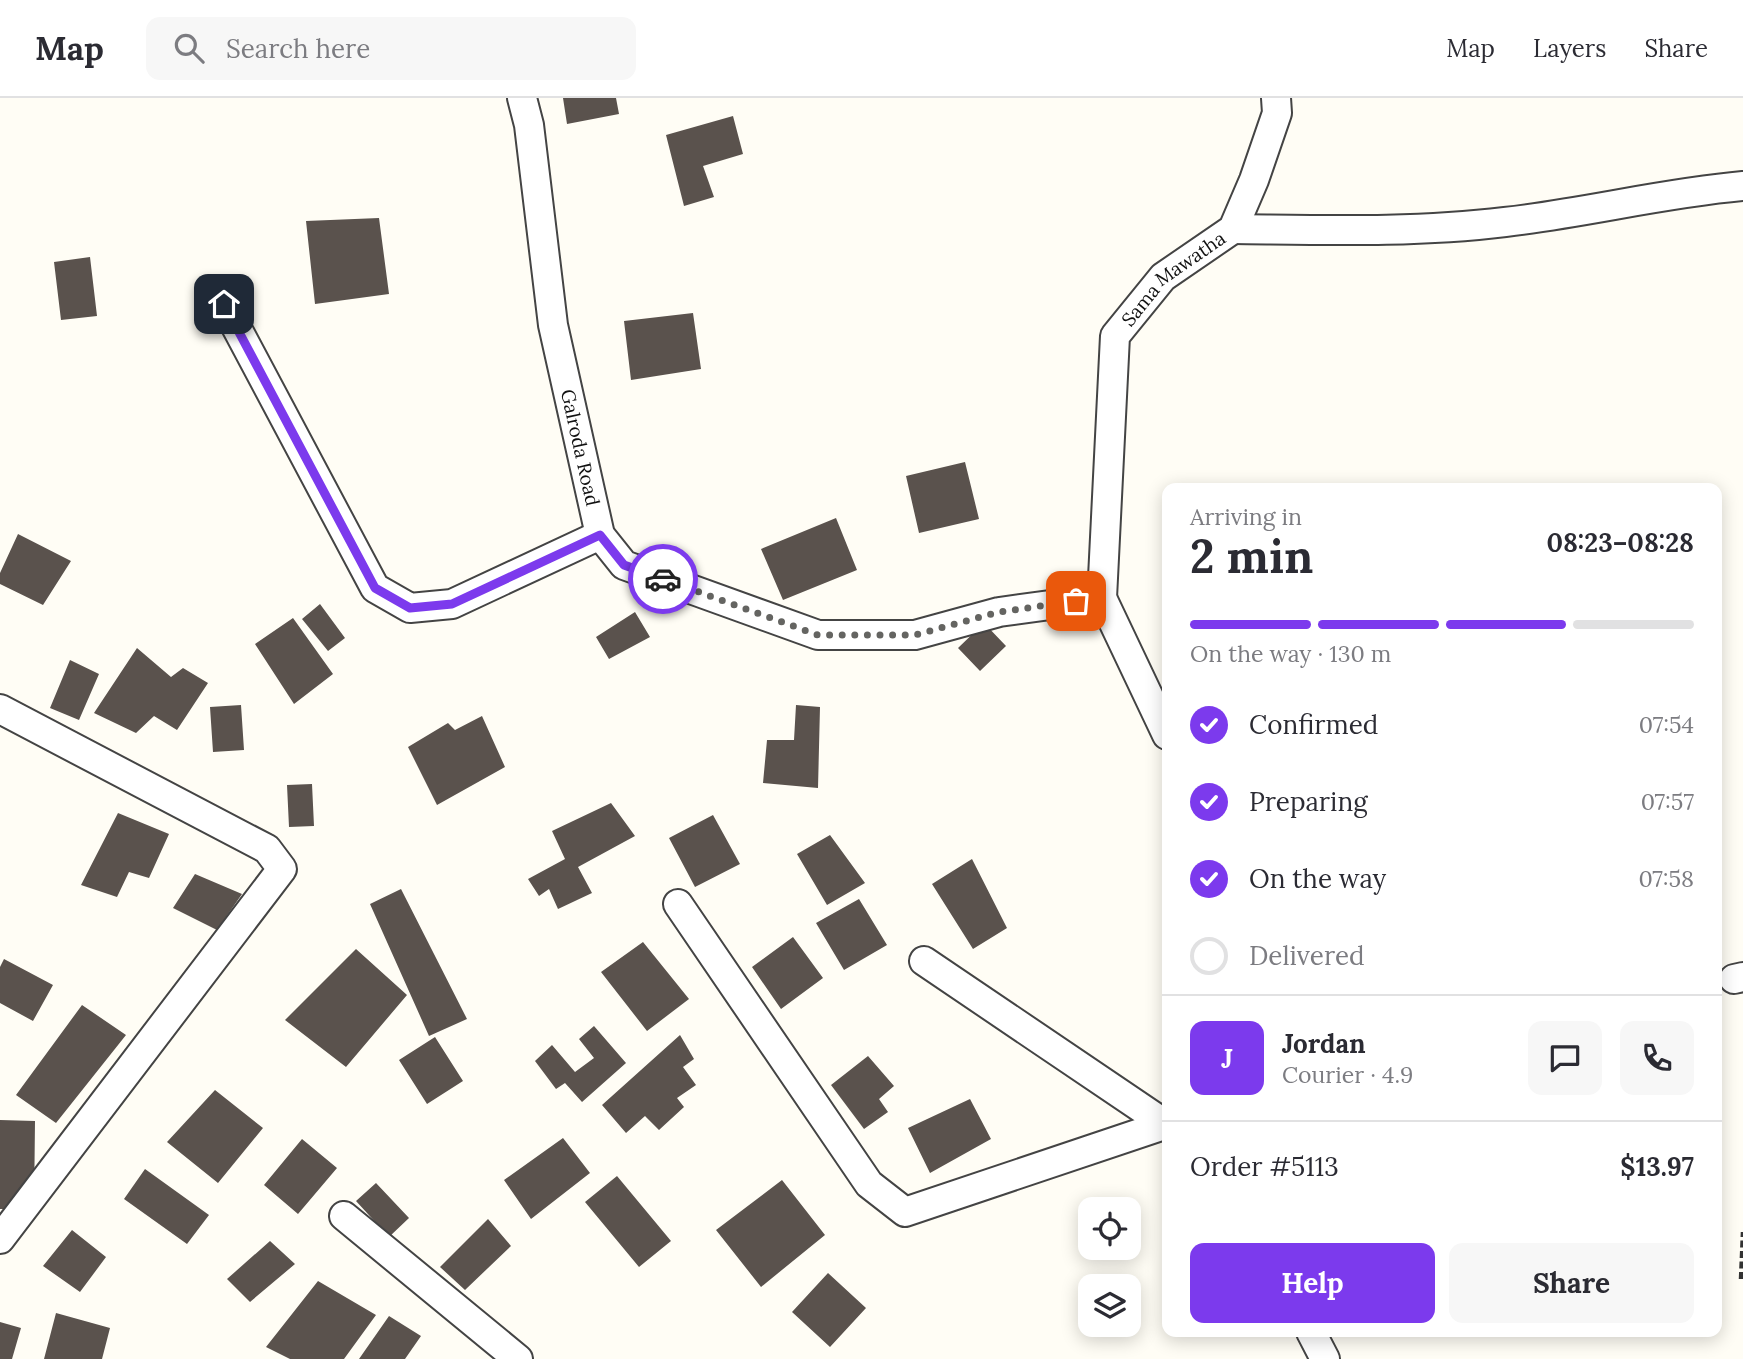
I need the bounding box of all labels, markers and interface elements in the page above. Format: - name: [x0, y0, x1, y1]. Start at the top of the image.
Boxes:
- search box: [146, 17, 636, 80]
- text: Map: [35, 27, 104, 69]
- icon: search: [170, 29, 208, 67]
- text: Search here: [226, 32, 370, 65]
- text: Map: [1446, 33, 1495, 64]
- text: Layers: [1533, 33, 1606, 64]
- text: Share: [1644, 33, 1708, 64]
- street label: Sama Mawatha: [1116, 226, 1230, 331]
- pin: [194, 274, 254, 334]
- icon: home: [205, 285, 243, 323]
- street label: Galroda Road: [556, 387, 605, 508]
- text: Arriving in: [1190, 502, 1302, 531]
- text: 08:23–08:28: [1546, 526, 1694, 559]
- text: 2 min: [1190, 527, 1313, 586]
- courier: [628, 544, 698, 614]
- icon: car: [644, 560, 682, 598]
- pin: [1046, 571, 1106, 631]
- icon: bag: [1057, 582, 1095, 620]
- text: On the way · 130 m: [1190, 639, 1391, 668]
- icon: check: [1190, 706, 1228, 744]
- text: Confirmed: [1249, 708, 1378, 741]
- text: 07:54: [1639, 710, 1694, 739]
- icon: check: [1190, 783, 1228, 821]
- text: Preparing: [1249, 785, 1368, 818]
- text: 07:57: [1641, 787, 1694, 816]
- icon: check: [1190, 860, 1228, 898]
- text: On the way: [1249, 862, 1386, 895]
- text: 07:58: [1638, 864, 1694, 893]
- text: Delivered: [1249, 939, 1365, 972]
- button: chat: [1528, 1021, 1602, 1095]
- button: phone: [1620, 1021, 1694, 1095]
- text: Jordan: [1282, 1027, 1366, 1060]
- text: J: [1221, 1042, 1233, 1075]
- text: Courier · 4.9: [1282, 1060, 1413, 1089]
- text: Order #5113: [1190, 1150, 1339, 1183]
- text: $13.97: [1620, 1150, 1694, 1183]
- map controls: [1078, 1197, 1141, 1337]
- button: locate: [1078, 1197, 1141, 1260]
- button: Help: [1190, 1243, 1435, 1323]
- button: Share: [1449, 1243, 1694, 1323]
- button: layers: [1078, 1274, 1141, 1337]

